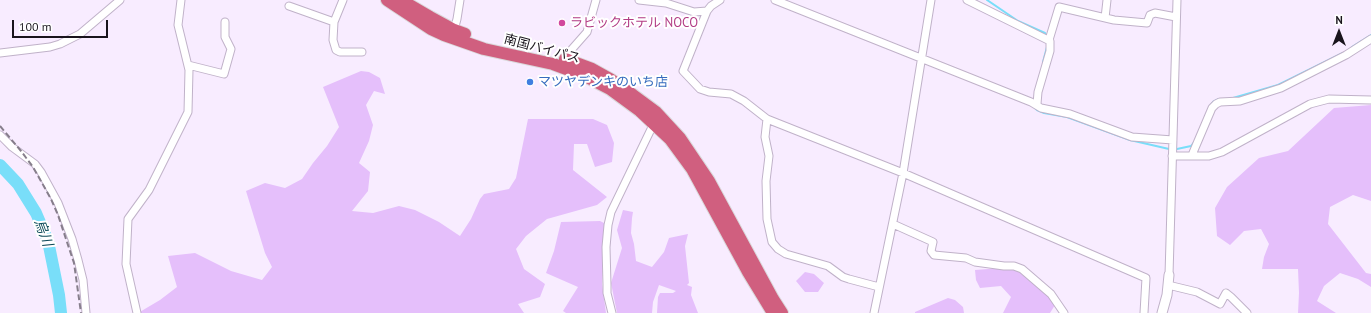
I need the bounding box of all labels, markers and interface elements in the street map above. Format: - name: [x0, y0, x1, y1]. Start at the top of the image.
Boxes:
- scale bar: [14, 12, 110, 38]
- north arrow: [1319, 12, 1359, 52]
- text: N: [1335, 13, 1343, 27]
- place label: ラビックホテル NOCO: [570, 15, 698, 31]
- marker: ラビックホテル NOCO: [557, 18, 567, 28]
- text: 100 m: [19, 19, 52, 34]
- street label: 南国バイパス: [502, 31, 582, 67]
- place label: マツヤデンキのいち店: [538, 74, 668, 90]
- marker: マツヤデンキのいち店: [525, 77, 535, 87]
- water label: 烏川: [30, 217, 56, 249]

